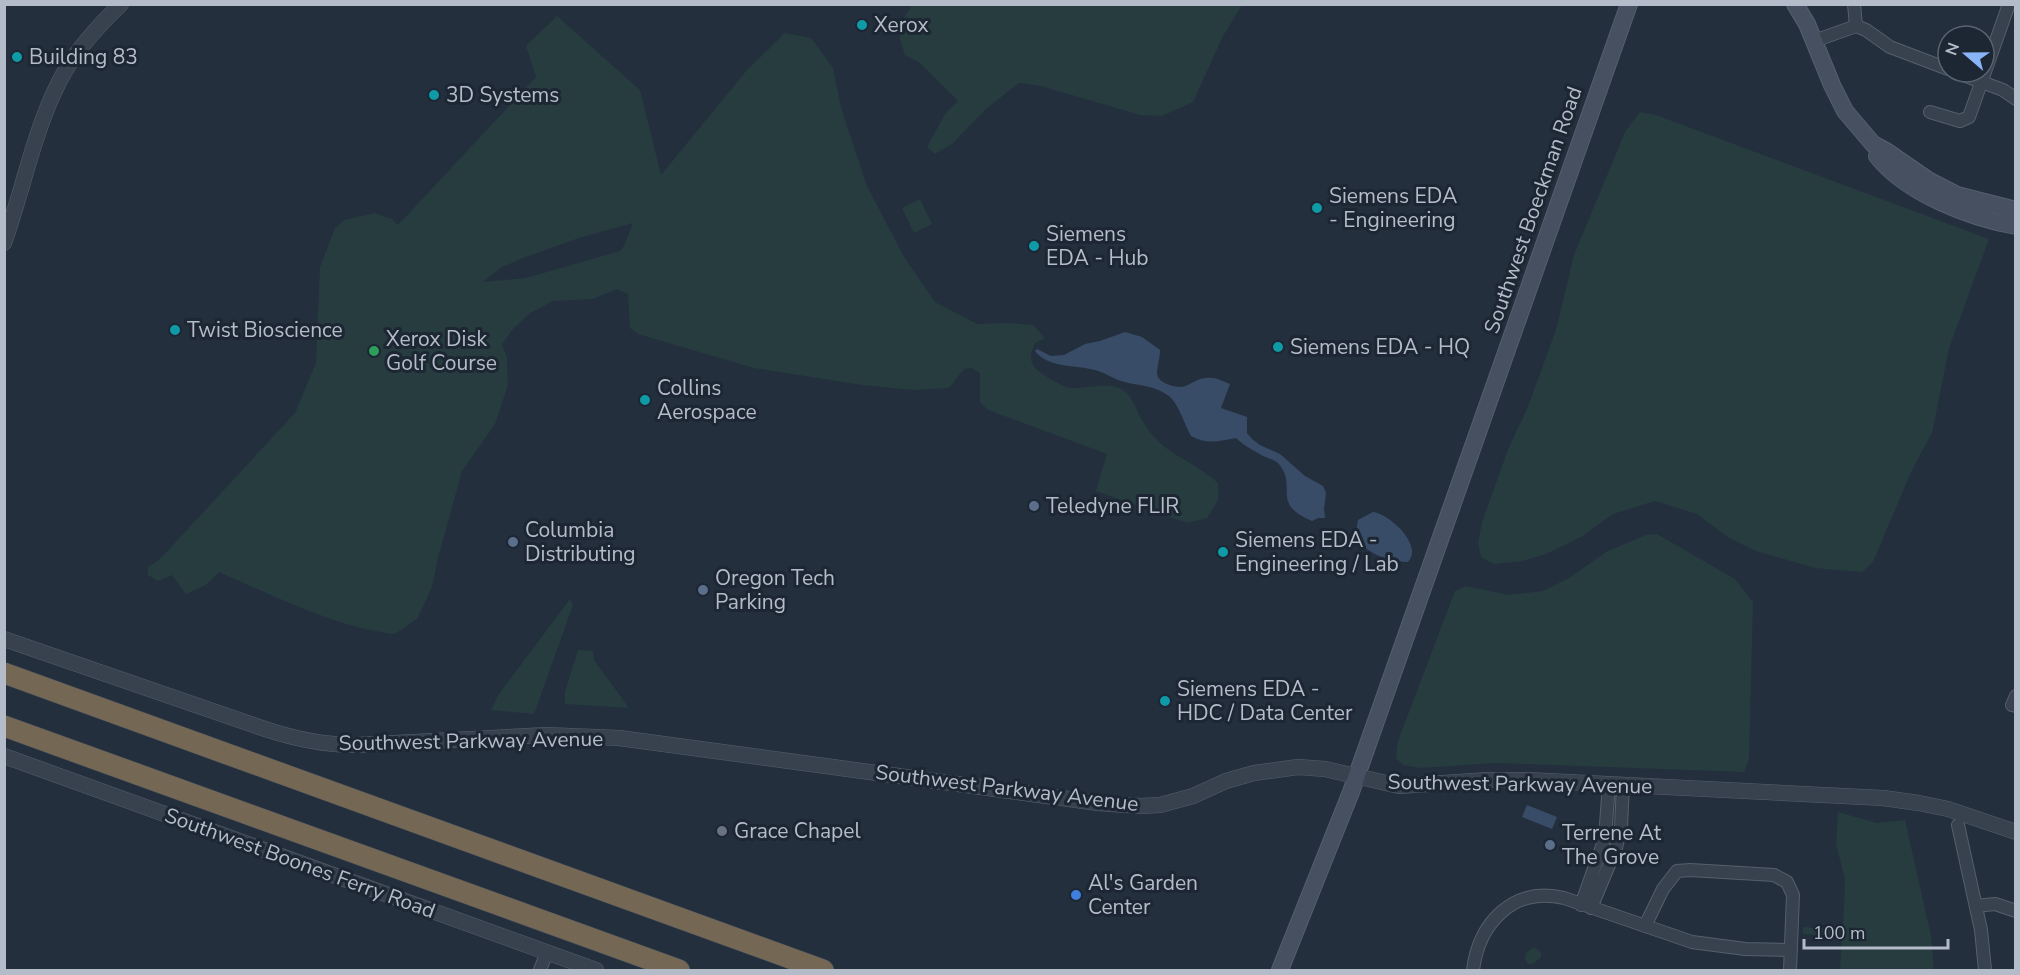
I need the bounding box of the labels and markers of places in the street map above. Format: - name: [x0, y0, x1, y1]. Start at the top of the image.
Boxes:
- place label: Xerox: [874, 11, 929, 39]
- marker: Xerox: [855, 18, 869, 32]
- place label: Building 83: [29, 43, 138, 71]
- marker: Building 83: [10, 50, 24, 64]
- place label: 3D Systems: [446, 81, 559, 109]
- marker: 3D Systems: [427, 88, 441, 102]
- place label: Siemens EDA - Engineering: [1329, 182, 1457, 234]
- marker: Siemens EDA - Engineering: [1310, 201, 1324, 215]
- place label: Siemens EDA - Hub: [1046, 220, 1149, 272]
- marker: Siemens EDA - Hub: [1027, 239, 1041, 253]
- place label: Twist Bioscience: [187, 316, 343, 344]
- marker: Twist Bioscience: [168, 323, 182, 337]
- place label: Xerox Disk Golf Course: [386, 325, 497, 377]
- place label: Siemens EDA - HQ: [1290, 333, 1470, 361]
- marker: Siemens EDA - HQ: [1271, 340, 1285, 354]
- marker: Xerox Disk Golf Course: [367, 344, 381, 358]
- place label: Collins Aerospace: [657, 374, 757, 426]
- marker: Collins Aerospace: [638, 393, 652, 407]
- place label: Teledyne FLIR: [1046, 492, 1179, 520]
- marker: Teledyne FLIR: [1027, 499, 1041, 513]
- place label: Columbia Distributing: [525, 516, 636, 568]
- place label: Siemens EDA - Engineering / Lab: [1235, 526, 1399, 578]
- marker: Columbia Distributing: [506, 535, 520, 549]
- marker: Siemens EDA - Engineering / Lab: [1216, 545, 1230, 559]
- place label: Oregon Tech Parking: [715, 564, 835, 616]
- marker: Oregon Tech Parking: [696, 583, 710, 597]
- place label: Siemens EDA - HDC / Data Center: [1177, 675, 1353, 727]
- marker: Siemens EDA - HDC / Data Center: [1158, 694, 1172, 708]
- place label: Grace Chapel: [734, 817, 861, 845]
- place label: Terrene At The Grove: [1562, 819, 1662, 871]
- marker: Grace Chapel: [715, 824, 729, 838]
- marker: Terrene At The Grove: [1543, 838, 1557, 852]
- place label: Al's Garden Center: [1088, 869, 1198, 921]
- marker: Al's Garden Center: [1069, 888, 1083, 902]

